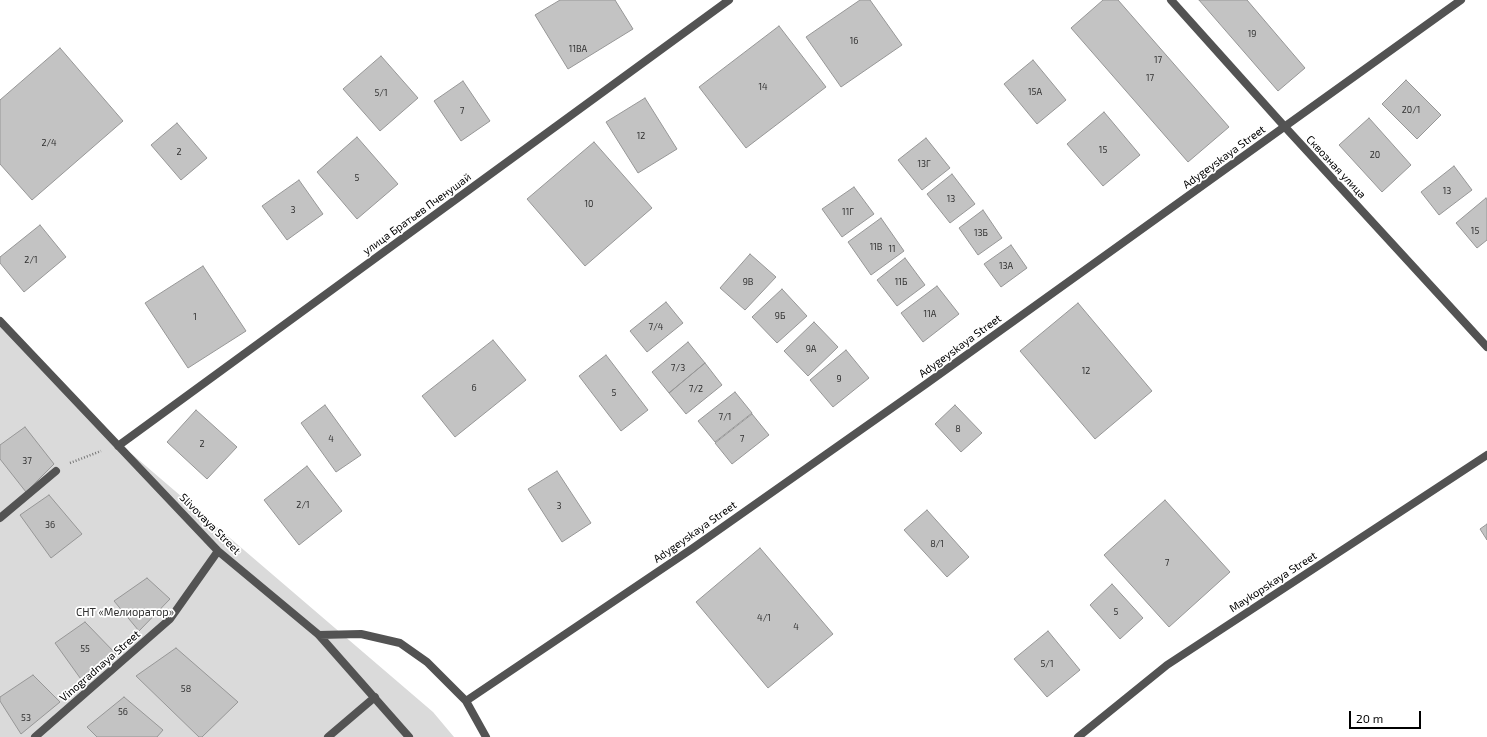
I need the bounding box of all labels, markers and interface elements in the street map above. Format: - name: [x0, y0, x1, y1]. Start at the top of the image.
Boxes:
- house number: 19: [1248, 29, 1256, 39]
- house number: 16: [850, 36, 858, 46]
- house number: 11ВА: [569, 44, 587, 54]
- house number: 17: [1154, 55, 1162, 65]
- house number: 17: [1146, 73, 1154, 83]
- house number: 14: [758, 82, 768, 92]
- house number: 15А: [1028, 87, 1042, 97]
- house number: 5/1: [374, 88, 388, 98]
- house number: 20/1: [1402, 105, 1420, 115]
- house number: 7: [460, 106, 464, 116]
- street label: Adygeyskaya Street: [1180, 123, 1268, 191]
- house number: 12: [637, 131, 645, 141]
- street label: Сквозная улица: [1303, 133, 1369, 201]
- house number: 2/4: [41, 138, 57, 148]
- house number: 15: [1099, 145, 1107, 155]
- house number: 2: [176, 147, 182, 157]
- house number: 20: [1370, 150, 1380, 160]
- house number: 13Г: [917, 159, 931, 169]
- street label: улица Братьев Пченушай: [360, 170, 474, 258]
- house number: 5: [355, 173, 359, 183]
- house number: 13: [1443, 186, 1451, 196]
- house number: 13: [947, 194, 955, 204]
- house number: 10: [584, 199, 594, 209]
- house number: 3: [290, 205, 296, 215]
- house number: 11Г: [842, 207, 854, 217]
- house number: 15: [1471, 226, 1479, 236]
- house number: 13Б: [974, 228, 988, 238]
- house number: 11В: [870, 242, 882, 252]
- house number: 11: [888, 244, 896, 254]
- house number: 2/1: [24, 255, 38, 265]
- house number: 13А: [999, 261, 1013, 271]
- house number: 9В: [743, 277, 753, 287]
- house number: 11Б: [895, 277, 907, 287]
- house number: 11А: [924, 309, 936, 319]
- house number: 9Б: [775, 311, 785, 321]
- house number: 1: [193, 312, 197, 322]
- street label: Adygeyskaya Street: [916, 312, 1004, 380]
- house number: 7/4: [649, 322, 663, 332]
- house number: 9А: [806, 344, 816, 354]
- house number: 7/3: [671, 363, 685, 373]
- house number: 12: [1082, 366, 1090, 376]
- house number: 9: [836, 374, 842, 384]
- house number: 6: [471, 383, 477, 393]
- house number: 7/2: [689, 384, 703, 394]
- house number: 5: [612, 388, 616, 398]
- house number: 7/1: [719, 412, 731, 422]
- house number: 8: [955, 424, 961, 434]
- house number: 4: [328, 434, 334, 444]
- house number: 7: [740, 434, 744, 444]
- house number: 2: [199, 439, 205, 449]
- house number: 37: [22, 456, 32, 466]
- street label: Slivovaya Street: [177, 491, 243, 557]
- street label: Adygeyskaya Street: [651, 498, 739, 566]
- house number: 2/1: [296, 500, 310, 510]
- house number: 3: [556, 501, 562, 511]
- house number: 36: [45, 520, 55, 530]
- house number: 8/1: [930, 539, 944, 549]
- street label: Maykopskaya Street: [1227, 549, 1319, 615]
- house number: 7: [1165, 558, 1169, 568]
- park label: СНТ «Мелиоратор»: [76, 605, 174, 619]
- house number: 5: [1114, 607, 1118, 617]
- house number: 4/1: [757, 613, 771, 623]
- house number: 4: [793, 622, 799, 632]
- street label: Vinogradnaya Street: [57, 627, 143, 705]
- house number: 55: [80, 644, 90, 654]
- house number: 5/1: [1040, 659, 1054, 669]
- house number: 58: [181, 684, 191, 694]
- scale bar: [1351, 703, 1423, 729]
- house number: 56: [118, 707, 128, 717]
- text: 20 m: [1356, 711, 1383, 725]
- house number: 53: [21, 713, 31, 723]

